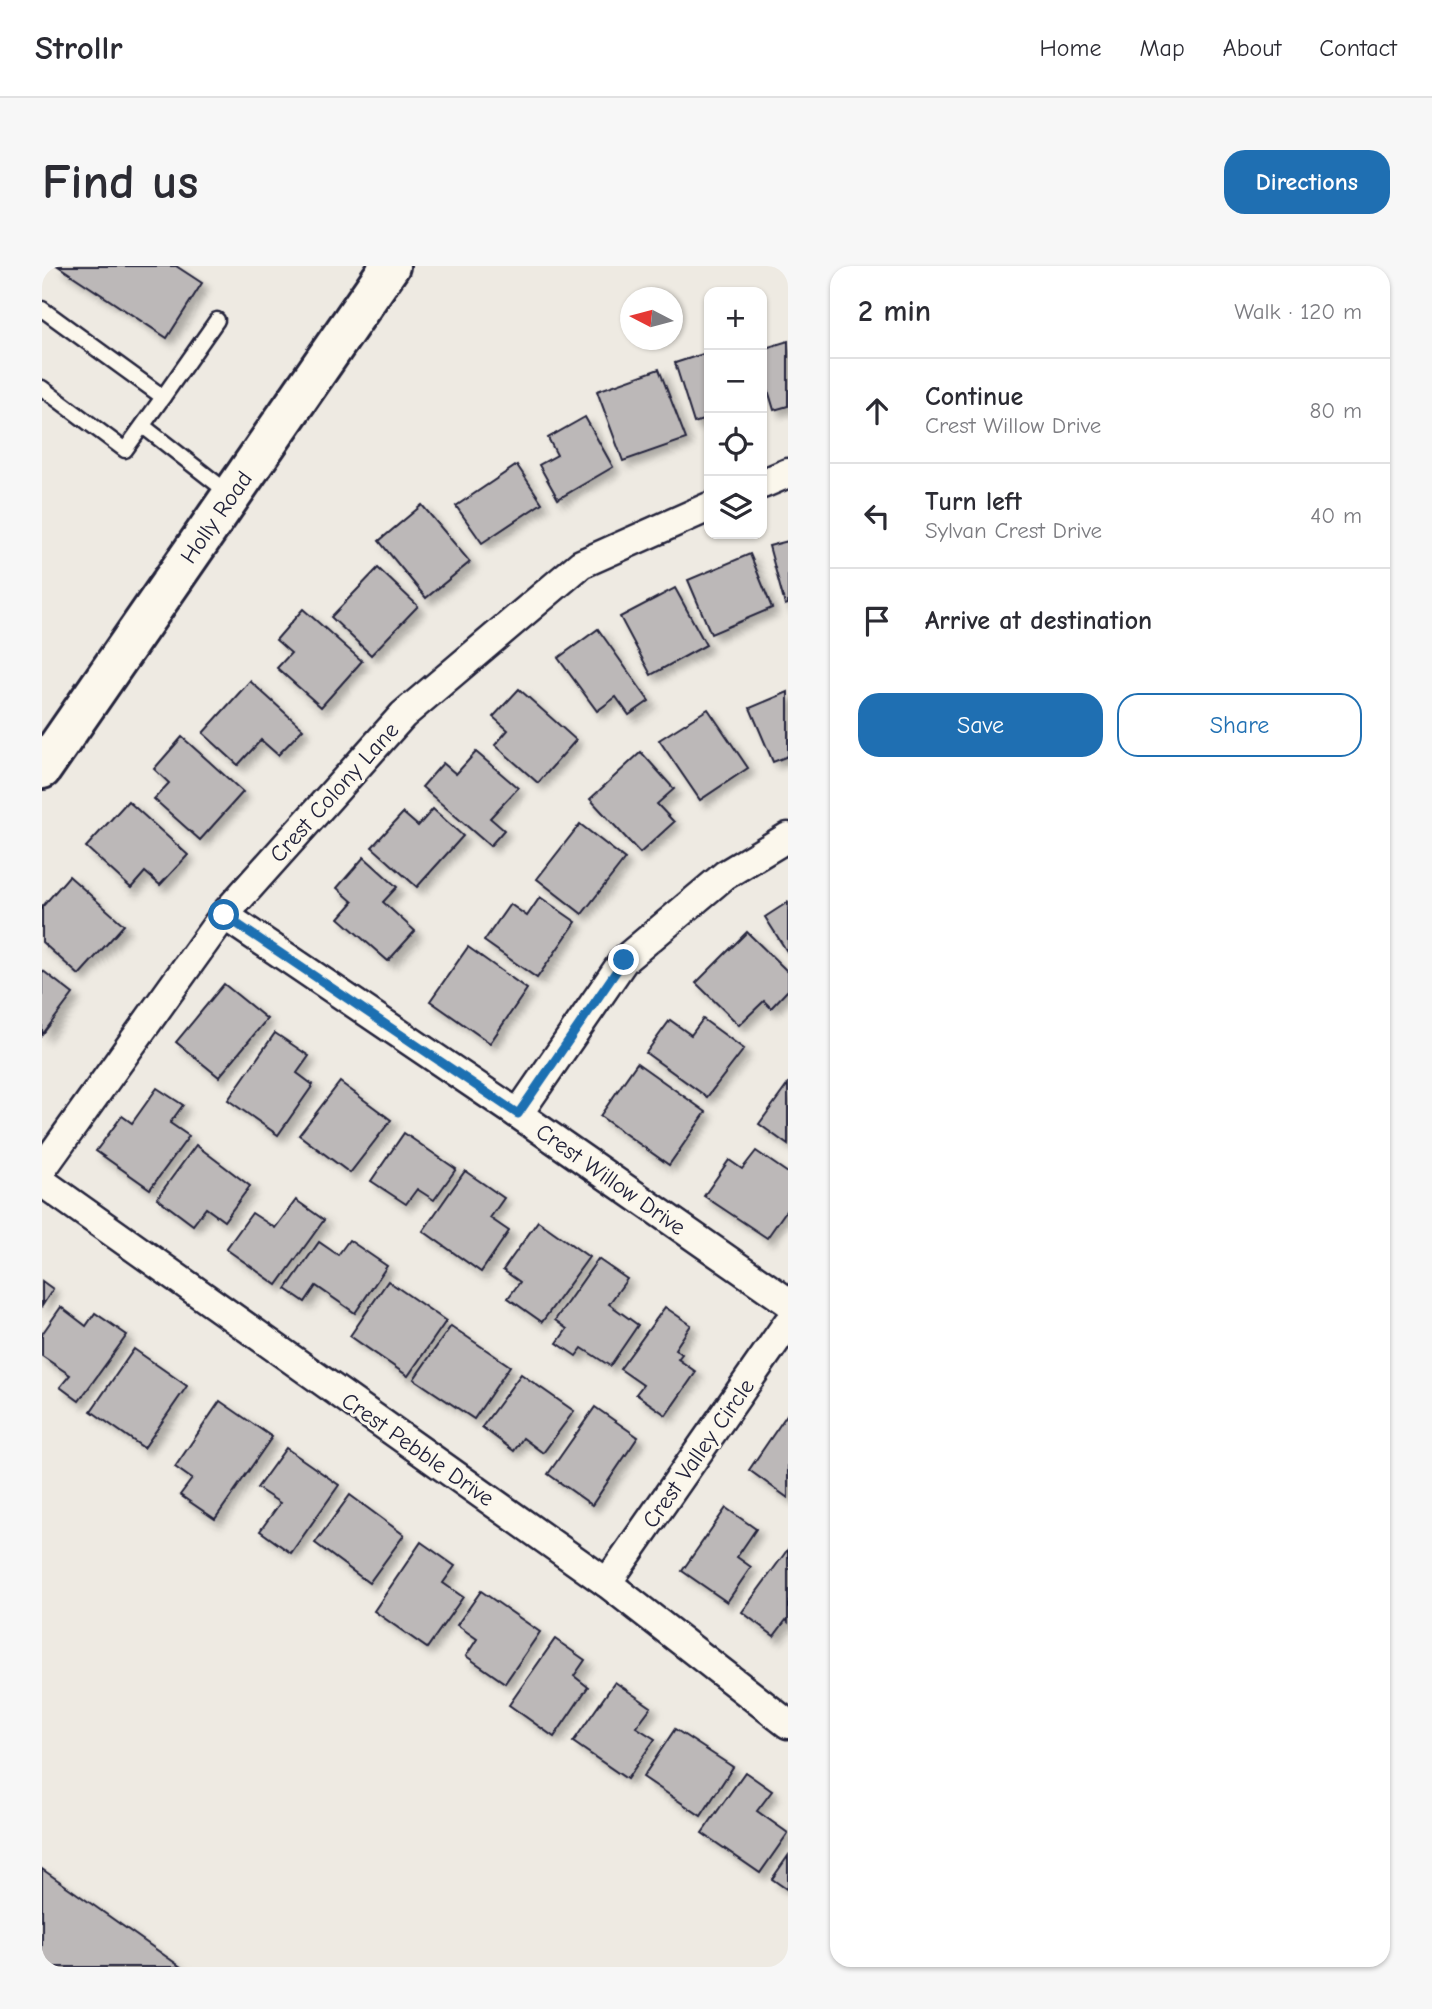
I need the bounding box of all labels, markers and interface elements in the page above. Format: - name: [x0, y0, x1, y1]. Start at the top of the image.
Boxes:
- text: Strollr: [35, 29, 123, 67]
- text: Home: [1040, 34, 1101, 62]
- text: Map: [1139, 34, 1185, 62]
- text: About: [1223, 34, 1281, 62]
- text: Contact: [1319, 34, 1397, 62]
- button: Directions: [1224, 150, 1390, 214]
- text: Find us: [42, 154, 198, 210]
- north arrow: [620, 287, 683, 350]
- map controls: [704, 287, 767, 539]
- button: +: [704, 287, 767, 350]
- text: 2 min: [858, 294, 931, 329]
- text: Walk · 120 m: [1234, 298, 1362, 325]
- button: −: [704, 350, 767, 413]
- text: Continue: [925, 382, 1023, 412]
- icon: ahead: [858, 392, 896, 430]
- text: 80 m: [1309, 397, 1362, 424]
- text: Crest Willow Drive: [925, 412, 1101, 439]
- button: locate: [704, 413, 767, 476]
- street label: Holly Road: [175, 466, 258, 569]
- button: layers: [704, 476, 767, 539]
- text: Turn left: [925, 487, 1022, 517]
- icon: left: [858, 497, 896, 535]
- text: 40 m: [1310, 502, 1362, 529]
- text: Sylvan Crest Drive: [925, 517, 1102, 544]
- icon: arrive: [858, 602, 896, 640]
- text: Arrive at destination: [925, 606, 1152, 636]
- button: Save: [858, 693, 1103, 757]
- button: Share: [1117, 693, 1362, 757]
- street label: Crest Colony Lane: [264, 717, 404, 868]
- route start: [208, 899, 239, 930]
- route end: [608, 944, 639, 975]
- street label: Crest Willow Drive: [531, 1118, 691, 1241]
- street label: Crest Valley Circle: [637, 1373, 760, 1533]
- street label: Crest Pebble Drive: [336, 1387, 499, 1512]

